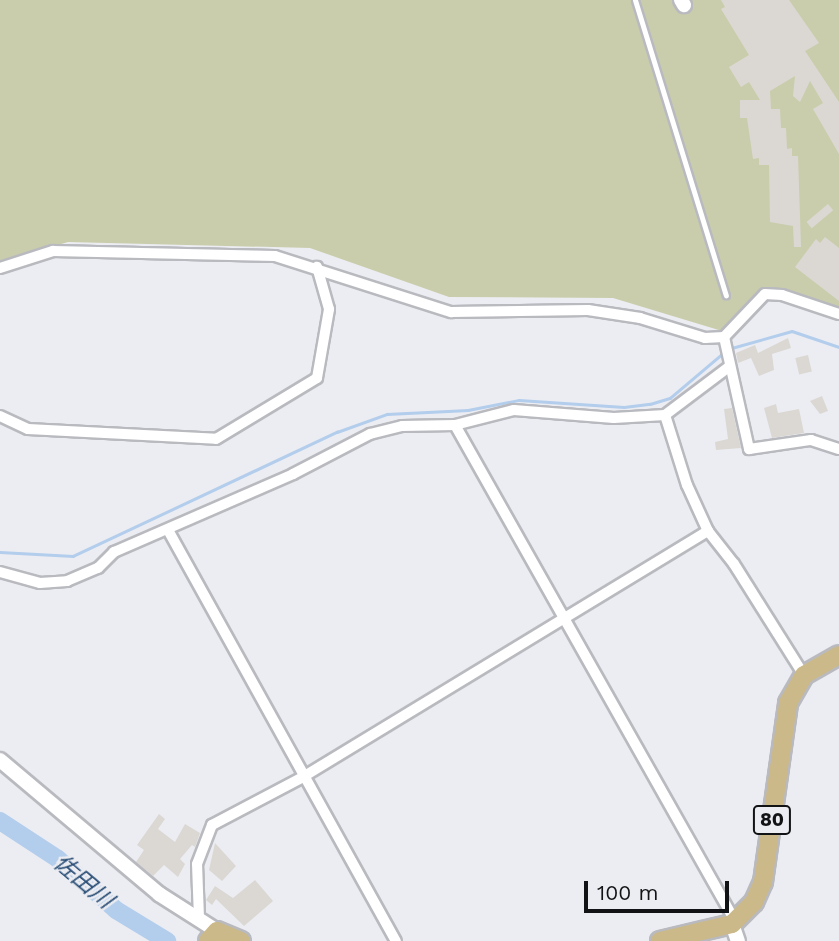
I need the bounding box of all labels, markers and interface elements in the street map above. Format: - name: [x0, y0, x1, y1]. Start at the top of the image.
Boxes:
- road number: 80: [753, 804, 791, 835]
- water label: 佐田川: [48, 849, 118, 915]
- scale bar: [587, 867, 732, 911]
- text: 100 m: [597, 880, 659, 905]

